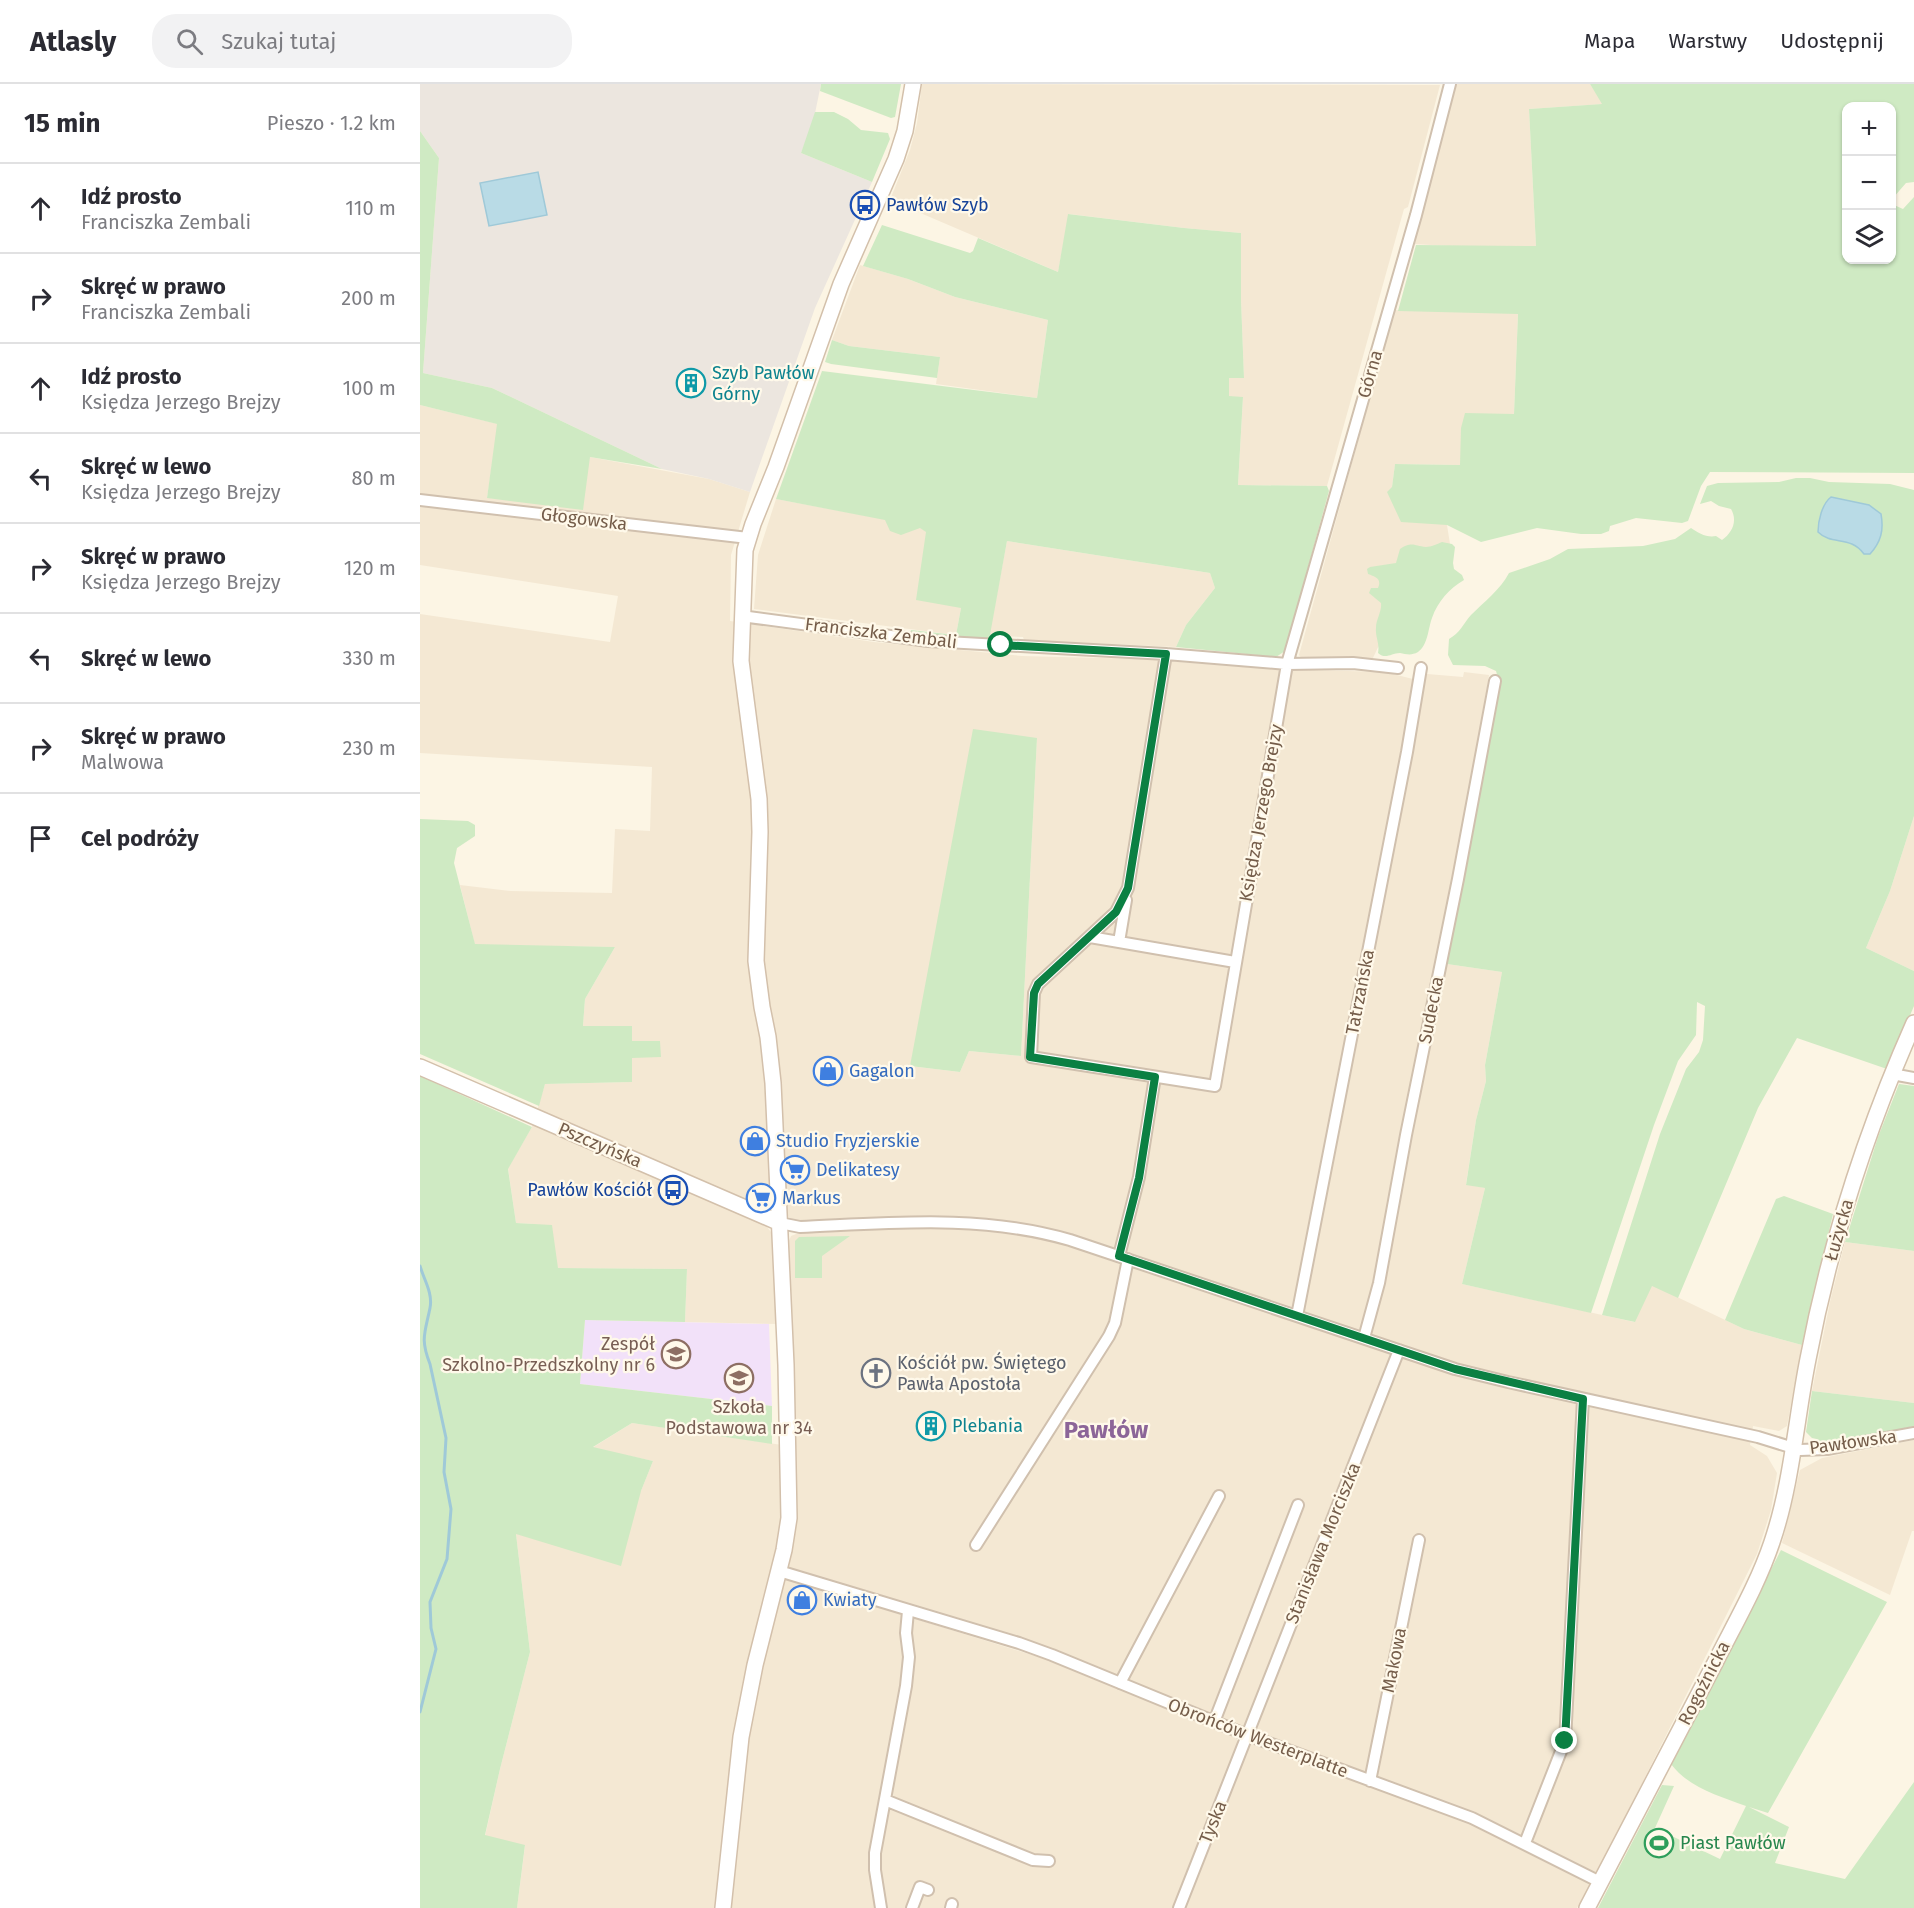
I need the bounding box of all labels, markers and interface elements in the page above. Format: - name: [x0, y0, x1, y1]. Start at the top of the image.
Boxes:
- search box: [152, 14, 572, 68]
- text: Atlasly: [30, 25, 116, 58]
- icon: search: [173, 25, 206, 58]
- text: Szukaj tutaj: [221, 28, 336, 55]
- text: Mapa: [1584, 28, 1635, 54]
- text: Warstwy: [1668, 28, 1747, 54]
- text: Udostępnij: [1780, 28, 1884, 54]
- map controls: [1842, 102, 1896, 264]
- button: +: [1842, 102, 1896, 156]
- text: 15 min: [24, 108, 100, 139]
- text: Pieszo · 1.2 km: [267, 111, 396, 135]
- button: −: [1842, 156, 1896, 210]
- text: Idź prosto: [81, 183, 182, 210]
- bus stop icon: Pawłów Szyb: [849, 189, 881, 221]
- icon: ahead: [24, 192, 57, 225]
- place label: Pawłów Szyb: [886, 194, 989, 216]
- text: 110 m: [345, 196, 396, 220]
- text: Franciszka Zembali: [81, 210, 251, 234]
- button: layers: [1842, 210, 1896, 264]
- text: Skręć w prawo: [81, 273, 226, 300]
- icon: right: [24, 282, 57, 315]
- text: 200 m: [341, 286, 396, 310]
- text: Franciszka Zembali: [81, 300, 251, 324]
- street label: Górna: [1353, 347, 1387, 401]
- place label: Szyb Pawłów Górny: [712, 362, 815, 405]
- text: Idź prosto: [81, 363, 182, 390]
- building icon: Szyb Pawłów Górny: [675, 367, 707, 399]
- icon: ahead: [24, 372, 57, 405]
- text: 100 m: [343, 376, 396, 400]
- text: Księdza Jerzego Brejzy: [81, 390, 281, 414]
- text: Skręć w lewo: [81, 453, 211, 480]
- icon: left: [24, 462, 57, 495]
- text: 80 m: [351, 466, 396, 490]
- text: Księdza Jerzego Brejzy: [81, 480, 281, 504]
- street label: Głogowska: [540, 503, 628, 535]
- text: Skręć w prawo: [81, 543, 226, 570]
- icon: right: [24, 552, 57, 585]
- text: 120 m: [344, 556, 396, 580]
- text: Księdza Jerzego Brejzy: [81, 570, 281, 594]
- street label: Franciszka Zembali: [804, 613, 958, 653]
- route start: [987, 631, 1013, 657]
- icon: left: [24, 642, 57, 675]
- text: Skręć w lewo: [81, 645, 211, 672]
- text: 330 m: [342, 646, 396, 670]
- street label: Księdza Jerzego Brejzy: [1235, 722, 1287, 903]
- text: Skręć w prawo: [81, 723, 226, 750]
- icon: right: [24, 732, 57, 765]
- text: 230 m: [343, 736, 396, 760]
- text: Malwowa: [81, 750, 164, 774]
- icon: arrive: [24, 822, 57, 855]
- text: Cel podróży: [81, 825, 199, 852]
- street label: Tatrzańska: [1341, 947, 1379, 1037]
- street label: Sudecka: [1414, 974, 1448, 1046]
- shop icon: Gagalon: [812, 1055, 844, 1087]
- place label: Gagalon: [849, 1060, 915, 1082]
- street label: Pszczyńska: [555, 1117, 645, 1173]
- shop icon: Studio Fryzjerskie: [739, 1125, 771, 1157]
- place label: Studio Fryzjerskie: [776, 1130, 920, 1152]
- supermarket icon: Delikatesy: [779, 1154, 811, 1186]
- place label: Delikatesy: [816, 1159, 900, 1181]
- bus stop icon: Pawłów Kościół: [657, 1174, 689, 1206]
- place label: Pawłów Kościół: [527, 1179, 652, 1201]
- supermarket icon: Markus: [745, 1182, 777, 1214]
- place label: Markus: [782, 1187, 841, 1209]
- street label: Łużycka: [1820, 1196, 1858, 1264]
- place label: Zespół Szkolno-Przedszkolny nr 6: [442, 1333, 655, 1376]
- school or university icon: Zespół Szkolno-Przedszkolny nr 6: [660, 1338, 692, 1370]
- place label: Kościół pw. Świętego Pawła Apostoła: [897, 1351, 1066, 1395]
- church icon: Kościół pw. Świętego Pawła Apostoła: [860, 1357, 892, 1389]
- school or university icon: Szkoła Podstawowa nr 34: [723, 1362, 755, 1394]
- place label: Szkoła Podstawowa nr 34: [665, 1396, 813, 1439]
- building icon: Plebania: [915, 1410, 947, 1442]
- place label: Plebania: [952, 1415, 1023, 1437]
- district label: Pawłów: [1064, 1416, 1148, 1444]
- street label: Pawłowska: [1808, 1425, 1898, 1459]
- street label: Stanisława Morciszka: [1281, 1459, 1365, 1627]
- shop icon: Kwiaty: [786, 1584, 818, 1616]
- place label: Kwiaty: [823, 1589, 877, 1611]
- street label: Makowa: [1377, 1626, 1411, 1694]
- street label: Rogoźnicka: [1673, 1637, 1735, 1729]
- street label: Obrońców Westerplatte: [1165, 1693, 1351, 1783]
- route end: [1551, 1727, 1577, 1753]
- street label: Tyska: [1194, 1797, 1232, 1847]
- sports icon: Piast Pawłów: [1643, 1827, 1675, 1859]
- place label: Piast Pawłów: [1680, 1832, 1786, 1854]

